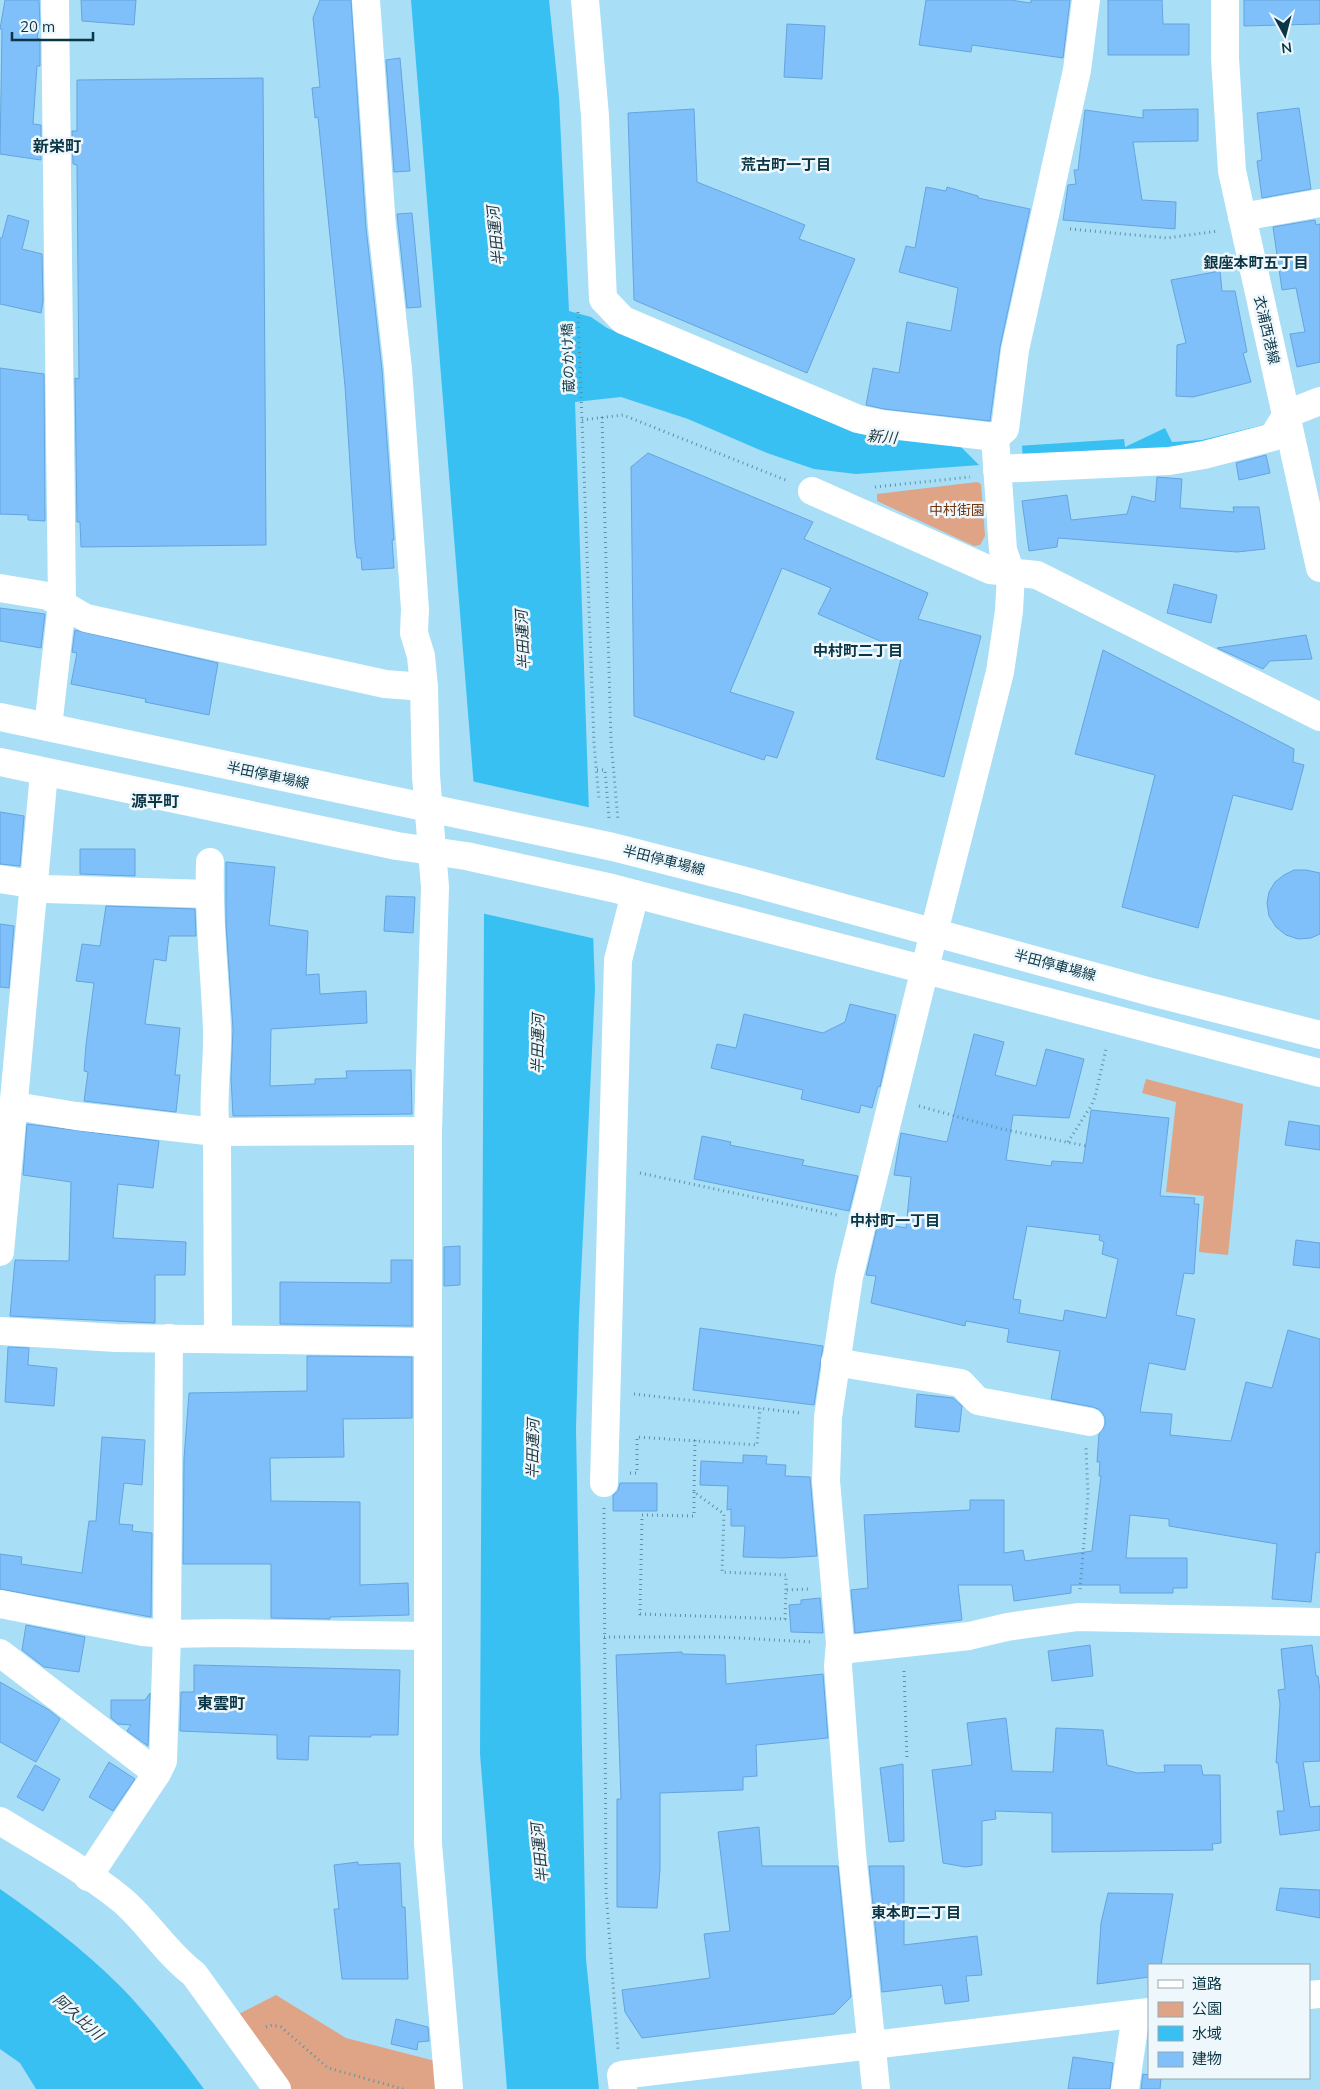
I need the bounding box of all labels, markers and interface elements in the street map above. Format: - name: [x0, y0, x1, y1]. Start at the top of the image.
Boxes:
- scale bar: [12, 10, 94, 42]
- north arrow: [1260, 10, 1310, 60]
- text: 20 m: [20, 17, 55, 36]
- text: N: [1280, 38, 1293, 57]
- district label: 新栄町: [33, 136, 81, 156]
- district label: 荒古町一丁目: [741, 155, 831, 174]
- water label: 半田運河: [483, 202, 508, 267]
- district label: 銀座本町五丁目: [1203, 253, 1309, 272]
- street label: 衣浦西港線: [1250, 294, 1284, 366]
- street label: 蔵のかけ橋: [558, 323, 578, 393]
- water label: 新川: [866, 426, 900, 447]
- park label: 中村街園: [929, 501, 985, 519]
- water label: 半田運河: [511, 607, 534, 670]
- district label: 中村町二丁目: [813, 641, 903, 660]
- street label: 半田停車場線: [225, 757, 311, 793]
- district label: 源平町: [131, 791, 179, 811]
- street label: 半田停車場線: [621, 841, 707, 879]
- street label: 半田停車場線: [1012, 945, 1098, 985]
- water label: 半田運河: [527, 1011, 548, 1074]
- district label: 中村町一丁目: [850, 1211, 940, 1230]
- water label: 半田運河: [522, 1416, 543, 1479]
- district label: 東雲町: [197, 1693, 245, 1713]
- water label: 半田運河: [527, 1819, 552, 1884]
- district label: 東本町二丁目: [871, 1903, 961, 1922]
- legend: [1148, 1964, 1310, 2079]
- text: 道路: [1192, 1974, 1222, 1993]
- water label: 阿久比川: [50, 1989, 108, 2045]
- text: 公園: [1192, 1999, 1222, 2018]
- text: 水域: [1192, 2024, 1222, 2043]
- text: 建物: [1192, 2049, 1222, 2068]

